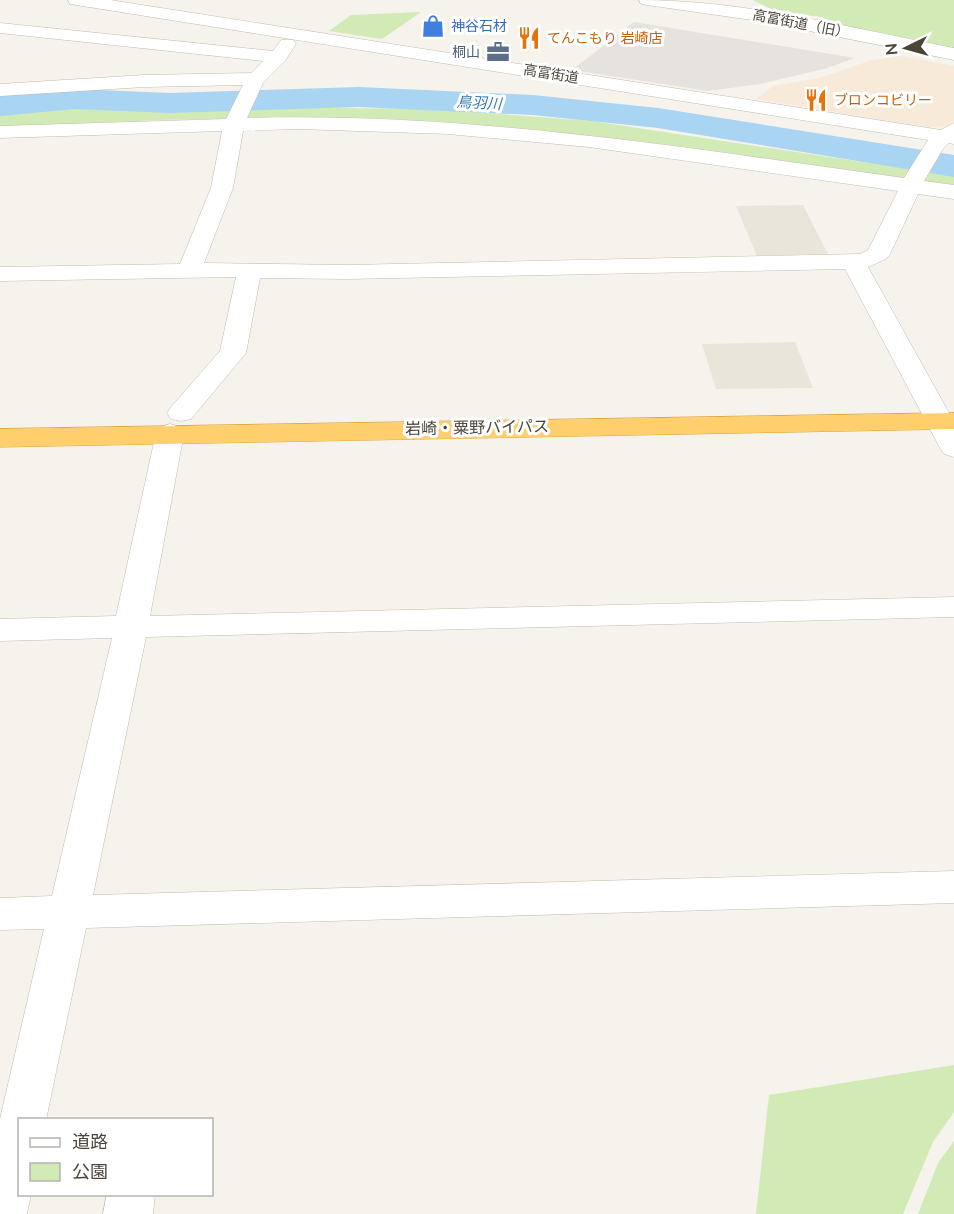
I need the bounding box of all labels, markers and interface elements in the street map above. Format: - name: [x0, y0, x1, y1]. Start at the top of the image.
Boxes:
- street label: 高富街道（旧）: [751, 5, 851, 43]
- shop icon: 神谷石材: [420, 13, 446, 39]
- place label: 神谷石材: [451, 17, 507, 36]
- north arrow: [876, 18, 936, 78]
- restaurant icon: てんこもり 岩崎店: [516, 25, 542, 51]
- place label: てんこもり 岩崎店: [547, 29, 663, 48]
- office icon: 桐山: [485, 39, 511, 65]
- text: N: [881, 42, 904, 56]
- place label: 桐山: [452, 43, 480, 62]
- street label: 高富街道: [522, 60, 580, 88]
- restaurant icon: ブロンコビリー: [803, 87, 829, 113]
- place label: ブロンコビリー: [834, 91, 932, 110]
- water label: 鳥羽川: [456, 92, 504, 114]
- street label: 岩崎・粟野バイパス: [405, 416, 549, 440]
- legend: [18, 1118, 213, 1196]
- text: 道路: [72, 1130, 108, 1154]
- text: 公園: [72, 1160, 108, 1184]

